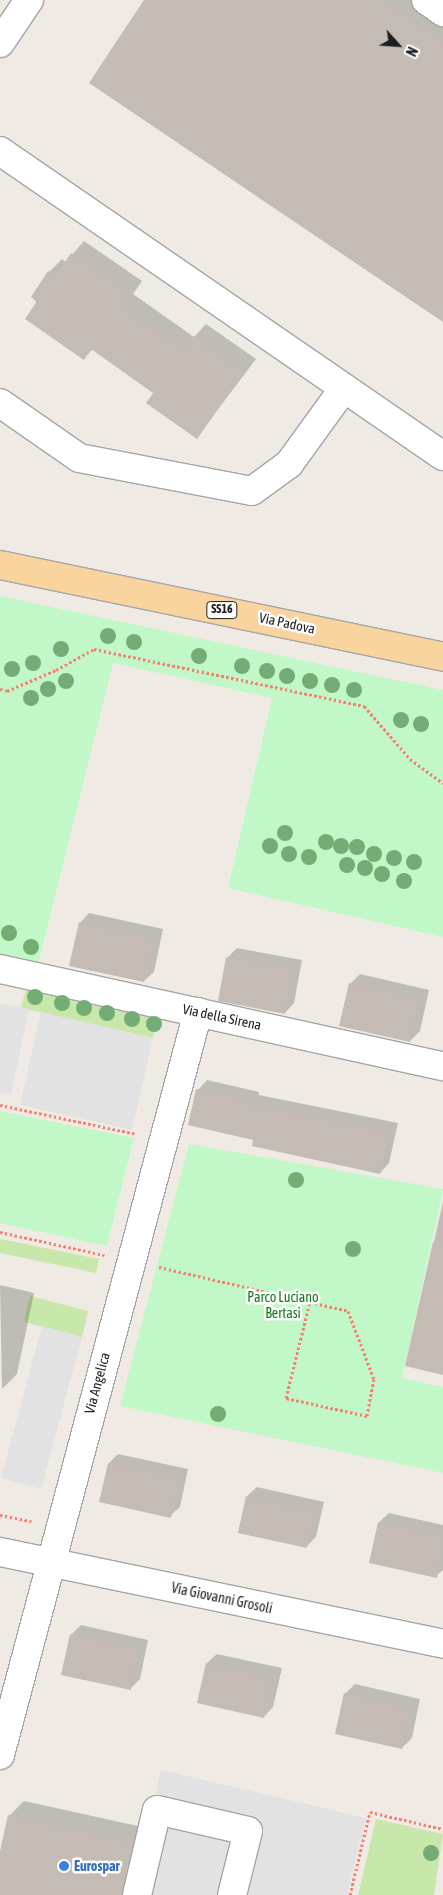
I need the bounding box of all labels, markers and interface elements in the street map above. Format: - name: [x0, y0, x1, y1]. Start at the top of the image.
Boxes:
- north arrow: [373, 20, 423, 70]
- text: N: [402, 44, 420, 59]
- road number: SS16: [206, 600, 238, 620]
- street label: Via Padova: [257, 609, 317, 637]
- street label: Via della Sirena: [181, 1000, 263, 1034]
- park label: Parco Luciano Bertasi: [247, 1289, 319, 1321]
- street label: Via Angelica: [81, 1350, 113, 1416]
- street label: Via Giovanni Grosoli: [170, 1579, 274, 1617]
- place label: Eurospar: [74, 1858, 120, 1874]
- marker: Eurospar: [58, 1860, 70, 1872]

